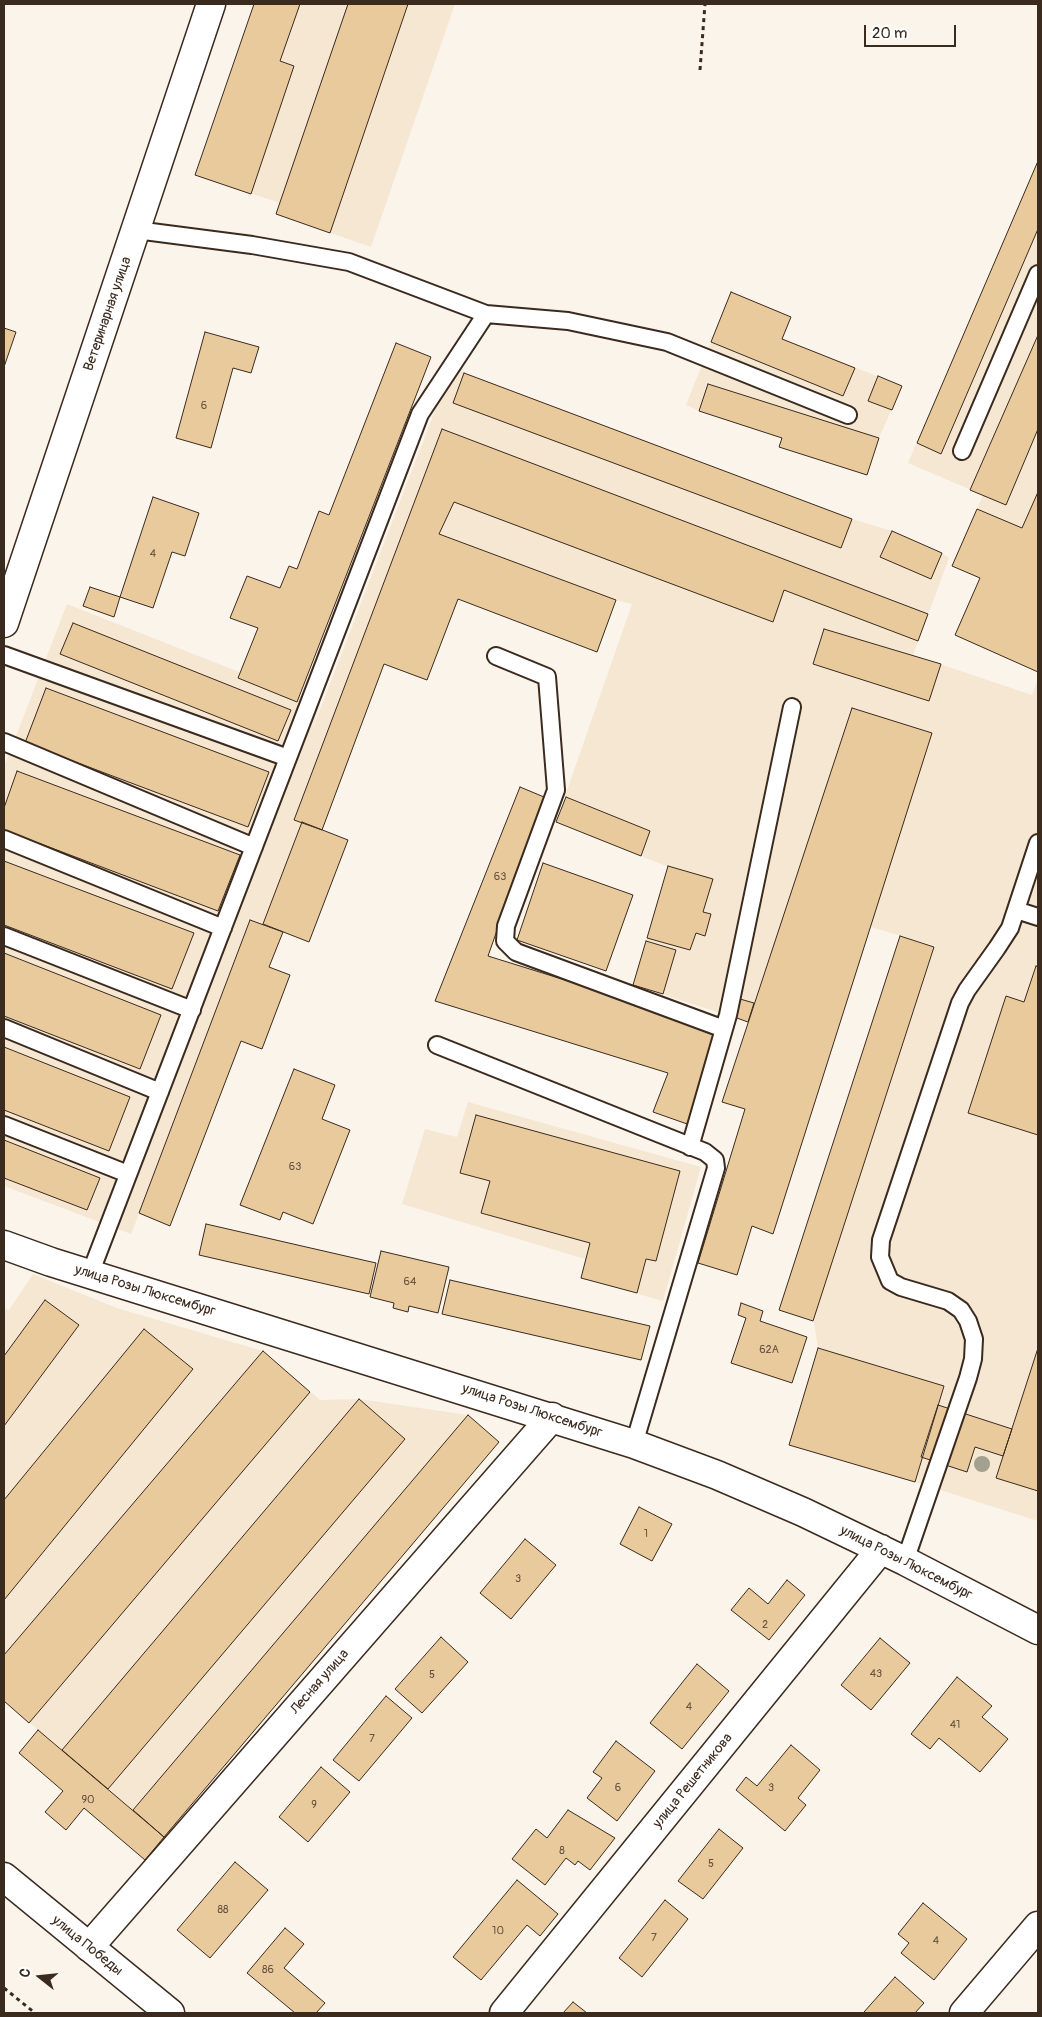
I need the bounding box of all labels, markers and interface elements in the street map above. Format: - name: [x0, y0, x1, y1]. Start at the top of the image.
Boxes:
- scale bar: [867, 15, 960, 47]
- text: 20 m: [872, 24, 907, 43]
- street label: Ветеринарная улица: [81, 255, 135, 373]
- house number: 6: [201, 399, 207, 413]
- house number: 4: [150, 547, 156, 561]
- house number: 63: [494, 870, 506, 884]
- house number: 63: [289, 1160, 301, 1174]
- street label: улица Розы Люксембург: [73, 1262, 217, 1320]
- house number: 64: [404, 1275, 416, 1289]
- house number: 62А: [759, 1343, 779, 1357]
- street label: улица Розы Люксембург: [460, 1380, 604, 1442]
- street label: улица Розы Люксембург: [837, 1522, 975, 1604]
- house number: 1: [644, 1527, 648, 1541]
- house number: 3: [515, 1572, 521, 1586]
- house number: 2: [762, 1618, 768, 1632]
- street label: Лесная улица: [287, 1646, 353, 1718]
- house number: 43: [870, 1667, 882, 1681]
- house number: 5: [429, 1668, 435, 1682]
- house number: 4: [686, 1700, 692, 1714]
- house number: 41: [950, 1718, 960, 1732]
- street label: улица Решетникова: [650, 1730, 736, 1832]
- house number: 7: [369, 1732, 375, 1746]
- house number: 6: [615, 1781, 621, 1795]
- house number: 3: [768, 1781, 774, 1795]
- house number: 90: [81, 1793, 95, 1807]
- house number: 9: [311, 1798, 317, 1812]
- house number: 8: [559, 1844, 565, 1858]
- house number: 5: [708, 1857, 714, 1871]
- house number: 88: [217, 1903, 229, 1917]
- street label: улица Победы: [48, 1912, 126, 1980]
- house number: 10: [492, 1924, 504, 1938]
- house number: 7: [651, 1931, 657, 1945]
- house number: 4: [933, 1934, 939, 1948]
- north arrow: [15, 1952, 65, 2002]
- house number: 86: [262, 1963, 274, 1977]
- text: С: [16, 1966, 34, 1979]

